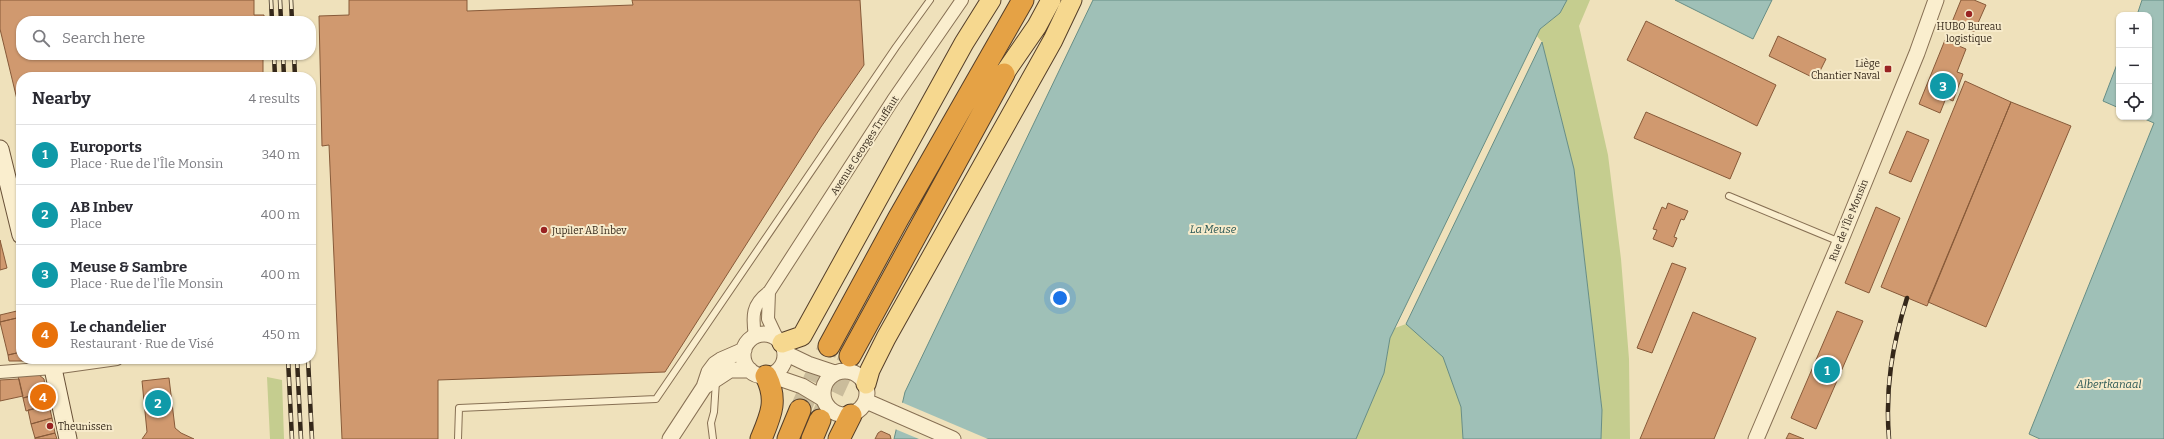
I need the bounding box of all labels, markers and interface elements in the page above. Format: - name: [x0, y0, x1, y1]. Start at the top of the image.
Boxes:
- marker: HUBO Bureau logistique: [1964, 9, 1974, 19]
- map controls: [2116, 12, 2152, 120]
- button: +: [2116, 12, 2152, 48]
- search box: [16, 16, 316, 60]
- place label: HUBO Bureau logistique: [1937, 21, 2001, 45]
- icon: search: [30, 27, 52, 49]
- text: Search here: [62, 29, 145, 47]
- button: −: [2116, 48, 2152, 84]
- place label: Liège Chantier Naval: [1811, 58, 1880, 82]
- marker: Liège Chantier Naval: [1883, 64, 1893, 74]
- pin: 3: [1930, 71, 1956, 101]
- button: locate: [2116, 84, 2152, 120]
- text: Nearby: [32, 88, 91, 109]
- text: 4 results: [248, 91, 300, 106]
- street label: Avenue Georges Truffaut: [828, 93, 902, 197]
- text: Euroports: [70, 138, 142, 156]
- text: 1: [42, 147, 48, 162]
- text: 340 m: [262, 147, 300, 162]
- text: Place · Rue de l'Île Monsin: [70, 156, 223, 171]
- street label: Rue de l'Île Monsin: [1825, 176, 1871, 263]
- text: AB Inbev: [70, 198, 133, 216]
- text: 2: [41, 207, 49, 222]
- text: 400 m: [261, 207, 300, 222]
- text: Place: [70, 216, 102, 231]
- water label: La Meuse: [1190, 223, 1237, 236]
- marker: Jupiler AB Inbev: [539, 225, 549, 235]
- place label: Jupiler AB Inbev: [551, 225, 627, 237]
- text: Meuse & Sambre: [70, 258, 187, 276]
- text: 3: [41, 267, 49, 282]
- text: 400 m: [261, 267, 300, 282]
- text: Place · Rue de l'Île Monsin: [70, 276, 223, 291]
- your location: [1050, 288, 1070, 308]
- text: Le chandelier: [70, 318, 166, 336]
- text: 4: [41, 327, 49, 342]
- text: 450 m: [262, 327, 300, 342]
- text: Restaurant · Rue de Visé: [70, 336, 214, 351]
- pin: 1: [1814, 355, 1840, 385]
- water label: Albertkanaal: [2076, 378, 2141, 391]
- pin: 4: [30, 382, 56, 412]
- pin: 2: [145, 388, 171, 418]
- marker: Theunissen: [45, 421, 55, 431]
- place label: Theunissen: [58, 421, 113, 433]

